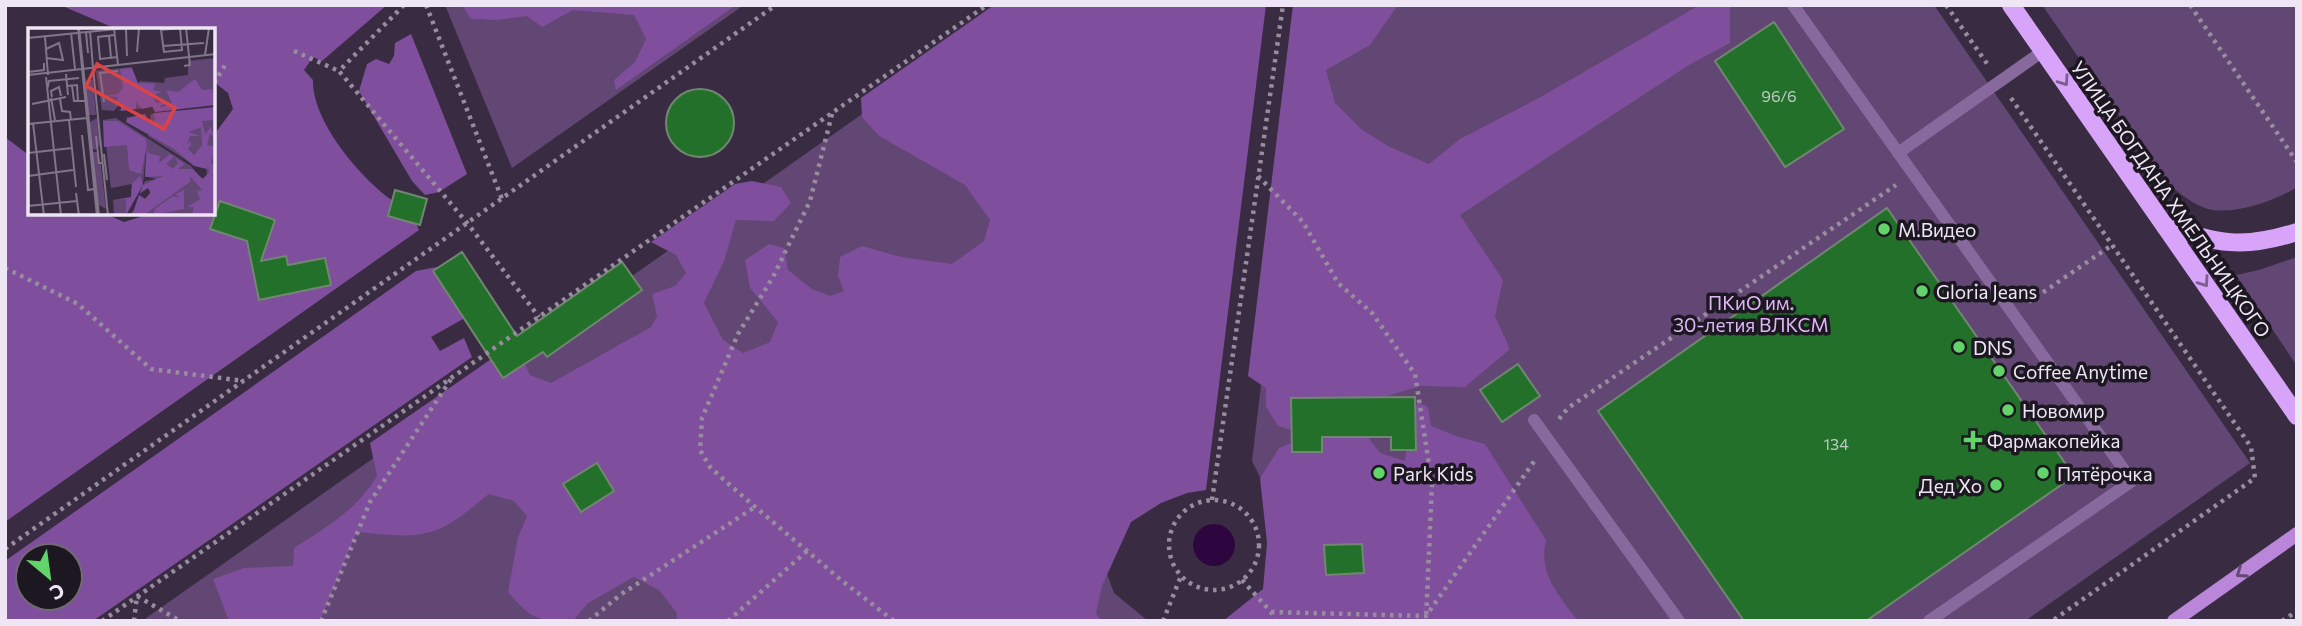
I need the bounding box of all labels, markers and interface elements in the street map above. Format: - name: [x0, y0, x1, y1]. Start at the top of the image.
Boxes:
- inset map: [28, 28, 215, 215]
- street label: УЛИЦА БОГДАНА ХМЕЛЬНИЦКОГО: [2066, 56, 2276, 342]
- one-way arrow: [2056, 73, 2068, 86]
- house number: 96/6: [1761, 86, 1797, 105]
- place label: М.Видео: [1898, 218, 1976, 241]
- marker: М.Видео: [1876, 221, 1892, 237]
- one-way arrow: [2196, 274, 2208, 287]
- place label: Gloria Jeans: [1936, 280, 2037, 303]
- marker: Gloria Jeans: [1914, 283, 1930, 299]
- park label: ПКиО им. 30-летия ВЛКСМ: [1673, 291, 1829, 336]
- place label: DNS: [1973, 336, 2012, 359]
- marker: DNS: [1951, 339, 1967, 355]
- place label: Coffee Anytime: [2013, 360, 2148, 383]
- marker: Coffee Anytime: [1991, 363, 2007, 379]
- place label: Новомир: [2022, 399, 2105, 422]
- marker: Новомир: [2000, 402, 2016, 418]
- place label: Фармакопейка: [1987, 429, 2120, 452]
- marker: Фармакопейка: [1965, 432, 1981, 448]
- house number: 134: [1823, 434, 1849, 453]
- place label: Park Kids: [1393, 462, 1474, 485]
- place label: Пятёрочка: [2057, 462, 2153, 485]
- marker: Park Kids: [1371, 465, 1387, 481]
- marker: Пятёрочка: [2035, 465, 2051, 481]
- place label: Дед Хо: [1919, 474, 1982, 497]
- marker: Дед Хо: [1988, 477, 2004, 493]
- north arrow: [14, 542, 84, 612]
- one-way arrow: [2236, 565, 2249, 577]
- text: С: [46, 579, 69, 606]

